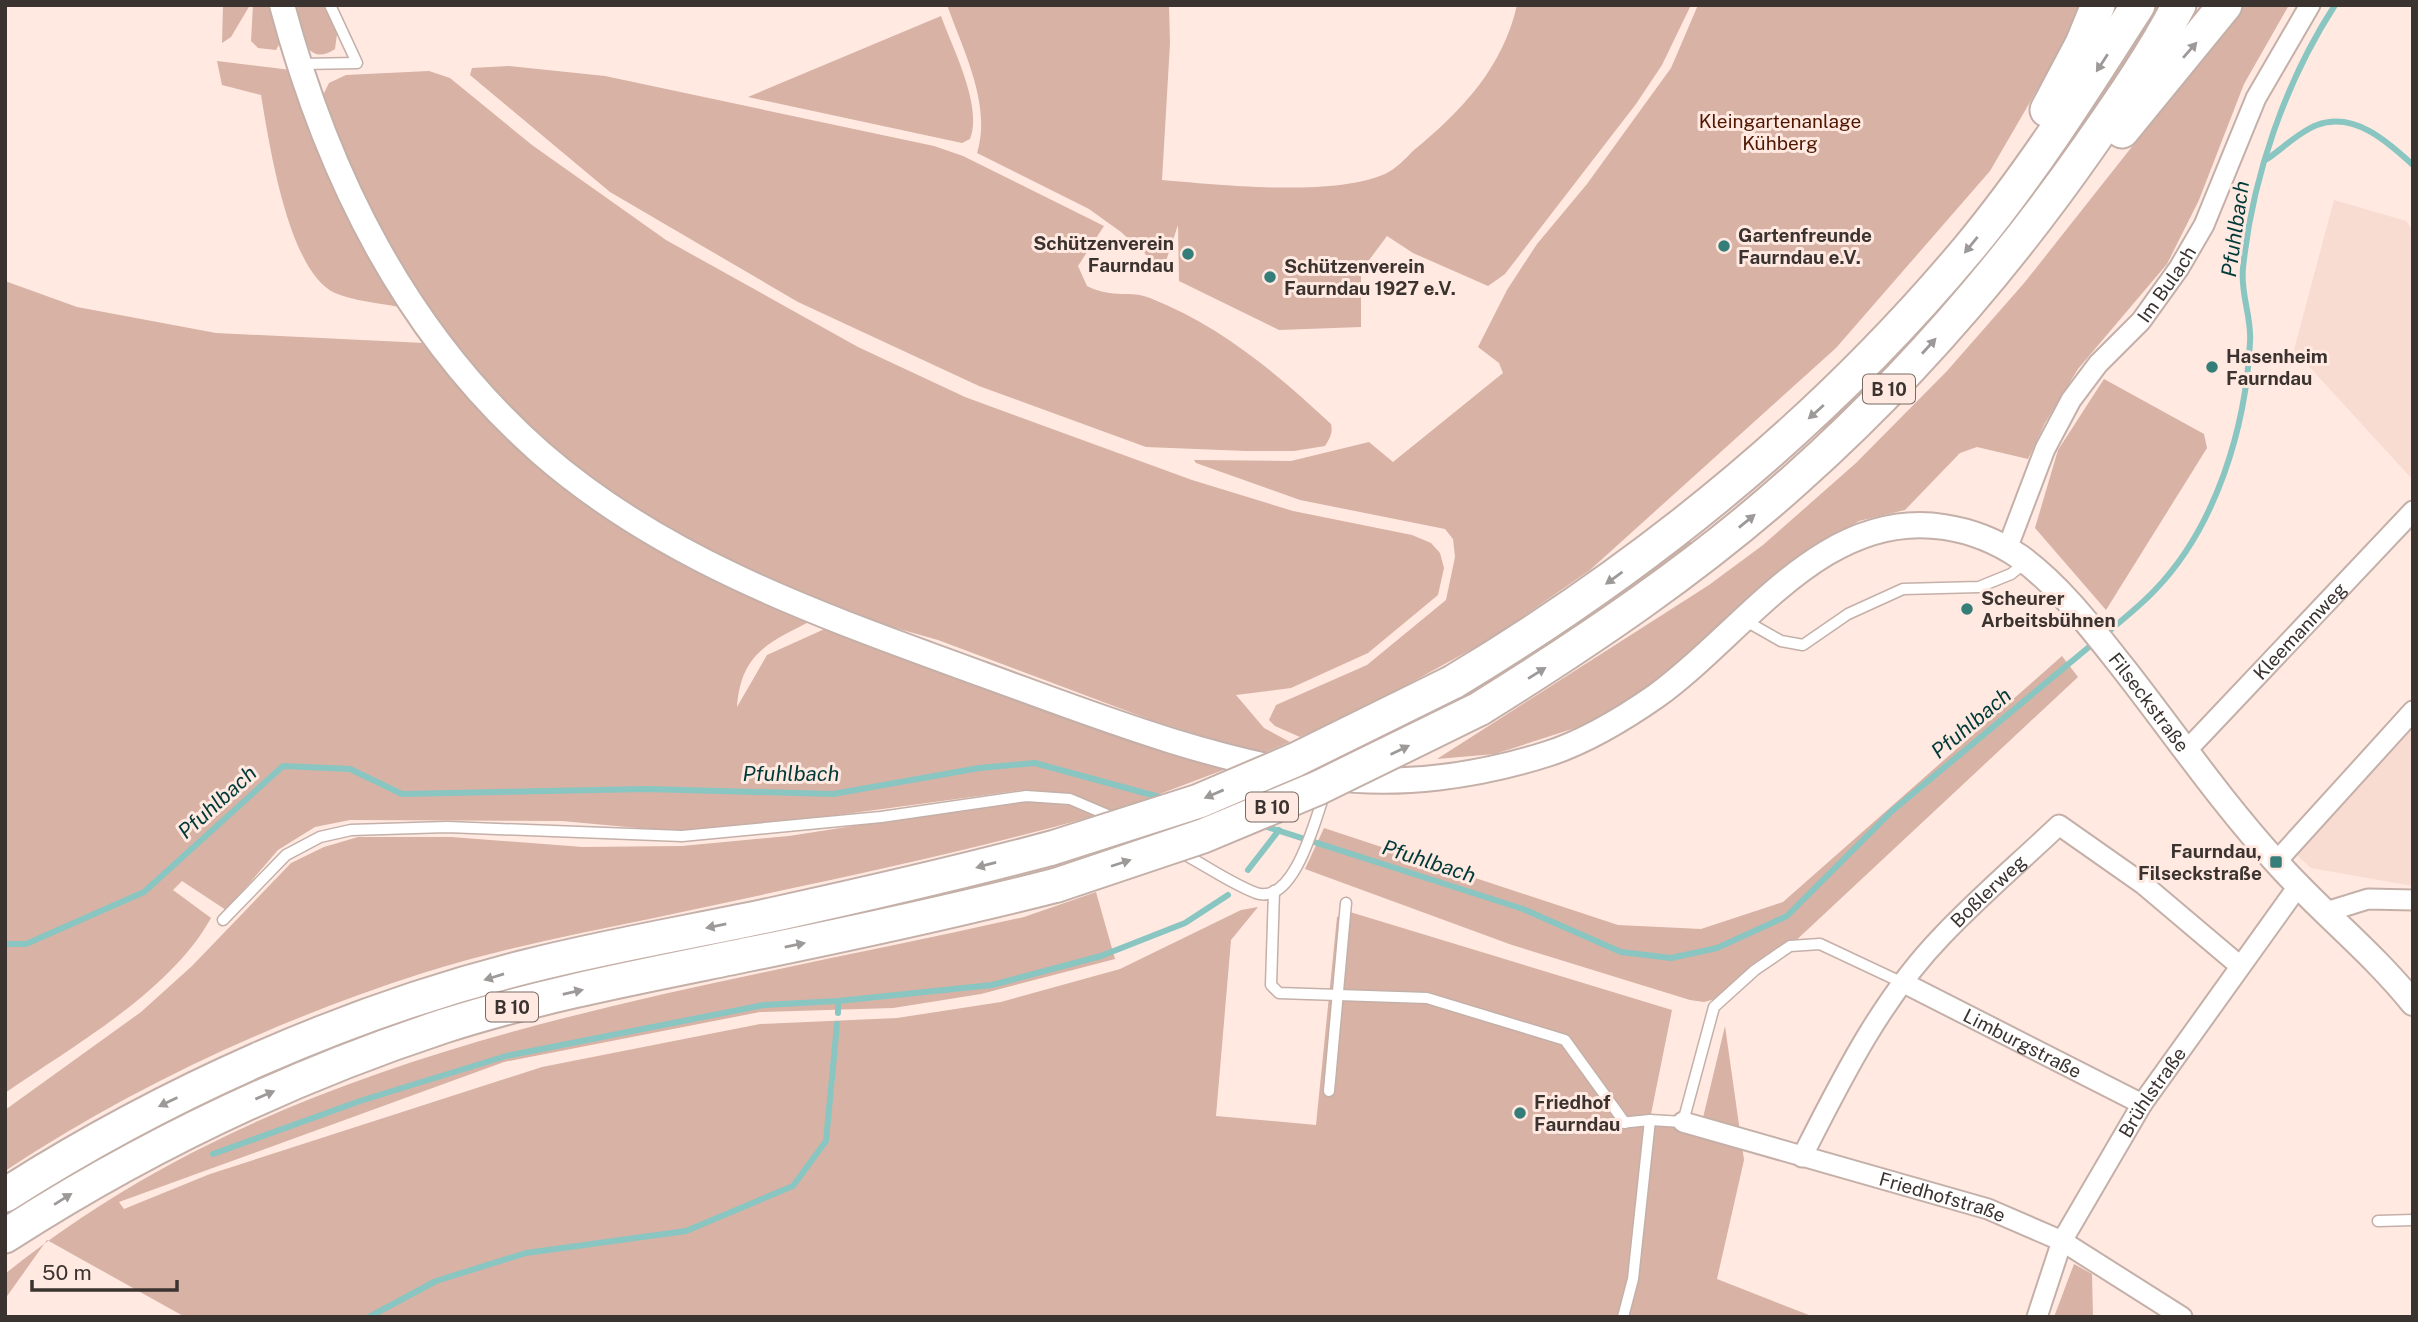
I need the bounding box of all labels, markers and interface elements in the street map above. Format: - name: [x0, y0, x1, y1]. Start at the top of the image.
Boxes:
- one-way arrow: [2182, 41, 2197, 58]
- one-way arrow: [2095, 53, 2108, 72]
- park label: Kleingartenanlage Kühberg: [1699, 110, 1861, 154]
- water label: Pfuhlbach: [2216, 179, 2254, 279]
- place label: Gartenfreunde Faurndau e.V.: [1738, 224, 1872, 268]
- place label: Schützenverein Faurndau: [1033, 232, 1174, 276]
- one-way arrow: [1963, 236, 1978, 254]
- marker: Gartenfreunde Faurndau e.V.: [1716, 238, 1732, 254]
- street label: Im Bulach: [2133, 242, 2200, 327]
- marker: Schützenverein Faurndau: [1180, 246, 1196, 262]
- place label: Schützenverein Faurndau 1927 e.V.: [1284, 255, 1456, 299]
- marker: Schützenverein Faurndau 1927 e.V.: [1262, 269, 1278, 285]
- one-way arrow: [1920, 338, 1936, 355]
- place label: Hasenheim Faurndau: [2226, 345, 2328, 389]
- marker: Hasenheim Faurndau: [2204, 359, 2220, 375]
- road number: B 10: [1863, 374, 1915, 404]
- one-way arrow: [1807, 404, 1825, 420]
- one-way arrow: [1738, 513, 1756, 528]
- one-way arrow: [1605, 571, 1623, 585]
- street label: Kleemannweg: [2249, 578, 2351, 684]
- place label: Scheurer Arbeitsbühnen: [1981, 587, 2116, 631]
- marker: Scheurer Arbeitsbühnen: [1959, 601, 1975, 617]
- street label: Filseckstraße: [2104, 648, 2194, 756]
- one-way arrow: [1528, 667, 1547, 680]
- water label: Pfuhlbach: [1926, 682, 2016, 764]
- one-way arrow: [1390, 744, 1410, 755]
- water label: Pfuhlbach: [173, 760, 261, 844]
- water label: Pfuhlbach: [743, 761, 839, 786]
- one-way arrow: [1204, 788, 1224, 800]
- road number: B 10: [1246, 792, 1298, 822]
- water label: Pfuhlbach: [1379, 834, 1479, 888]
- place label: Faurndau, Filseckstraße: [2138, 840, 2262, 884]
- street label: Boßlerweg: [1946, 850, 2031, 932]
- marker: Faurndau, Filseckstraße: [2268, 854, 2284, 870]
- one-way arrow: [1111, 858, 1132, 868]
- one-way arrow: [974, 860, 996, 871]
- one-way arrow: [705, 921, 727, 932]
- one-way arrow: [784, 939, 806, 950]
- one-way arrow: [483, 972, 504, 982]
- one-way arrow: [562, 986, 584, 997]
- road number: B 10: [486, 992, 538, 1022]
- street label: Limburgstraße: [1960, 1004, 2085, 1082]
- street label: Brühlstraße: [2114, 1043, 2190, 1141]
- one-way arrow: [254, 1089, 275, 1100]
- place label: Friedhof Faurndau: [1534, 1091, 1620, 1135]
- one-way arrow: [158, 1097, 178, 1108]
- marker: Friedhof Faurndau: [1512, 1105, 1528, 1121]
- street label: Friedhofstraße: [1877, 1168, 2009, 1226]
- one-way arrow: [53, 1193, 72, 1206]
- scale bar: [32, 1248, 177, 1292]
- text: 50 m: [42, 1260, 92, 1285]

